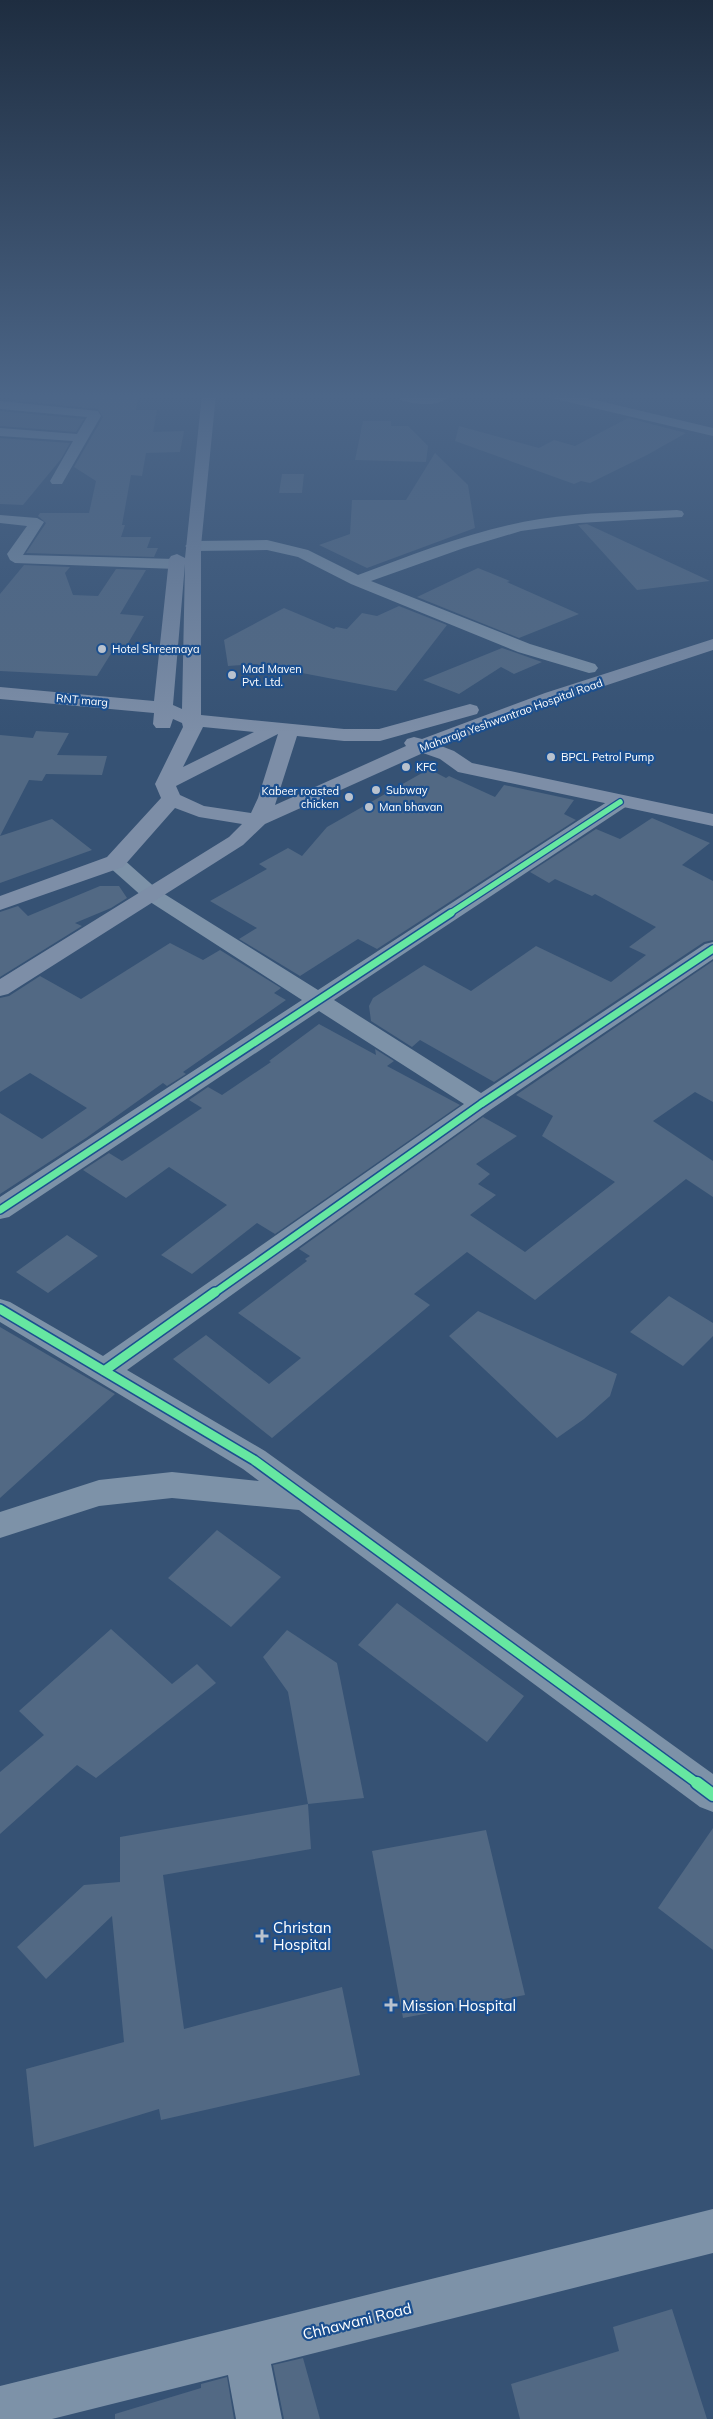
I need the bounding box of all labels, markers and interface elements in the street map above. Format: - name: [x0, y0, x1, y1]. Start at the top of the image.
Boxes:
- place label: Hotel Shreemaya: [112, 642, 200, 656]
- marker: Hotel Shreemaya: [96, 643, 108, 655]
- place label: Mad Maven Pvt. Ltd.: [242, 662, 302, 689]
- marker: Mad Maven Pvt. Ltd.: [226, 669, 238, 681]
- street label: Maharaja Yeshwantrao Hospital Road: [418, 675, 604, 755]
- street label: RNT marg: [55, 691, 109, 709]
- place label: BPCL Petrol Pump: [561, 750, 654, 764]
- marker: BPCL Petrol Pump: [545, 751, 557, 763]
- place label: KFC: [416, 760, 437, 774]
- marker: KFC: [400, 761, 412, 773]
- place label: Subway: [386, 783, 428, 797]
- place label: Kabeer roasted chicken: [261, 784, 339, 811]
- marker: Subway: [370, 784, 382, 796]
- marker: Kabeer roasted chicken: [343, 791, 355, 803]
- place label: Man bhavan: [379, 800, 443, 814]
- marker: Man bhavan: [363, 801, 375, 813]
- place label: Christan Hospital: [273, 1918, 331, 1954]
- marker: Christan Hospital: [255, 1929, 269, 1943]
- place label: Mission Hospital: [402, 1996, 516, 2015]
- marker: Mission Hospital: [384, 1998, 398, 2012]
- street label: Chhawani Road: [301, 2298, 413, 2344]

